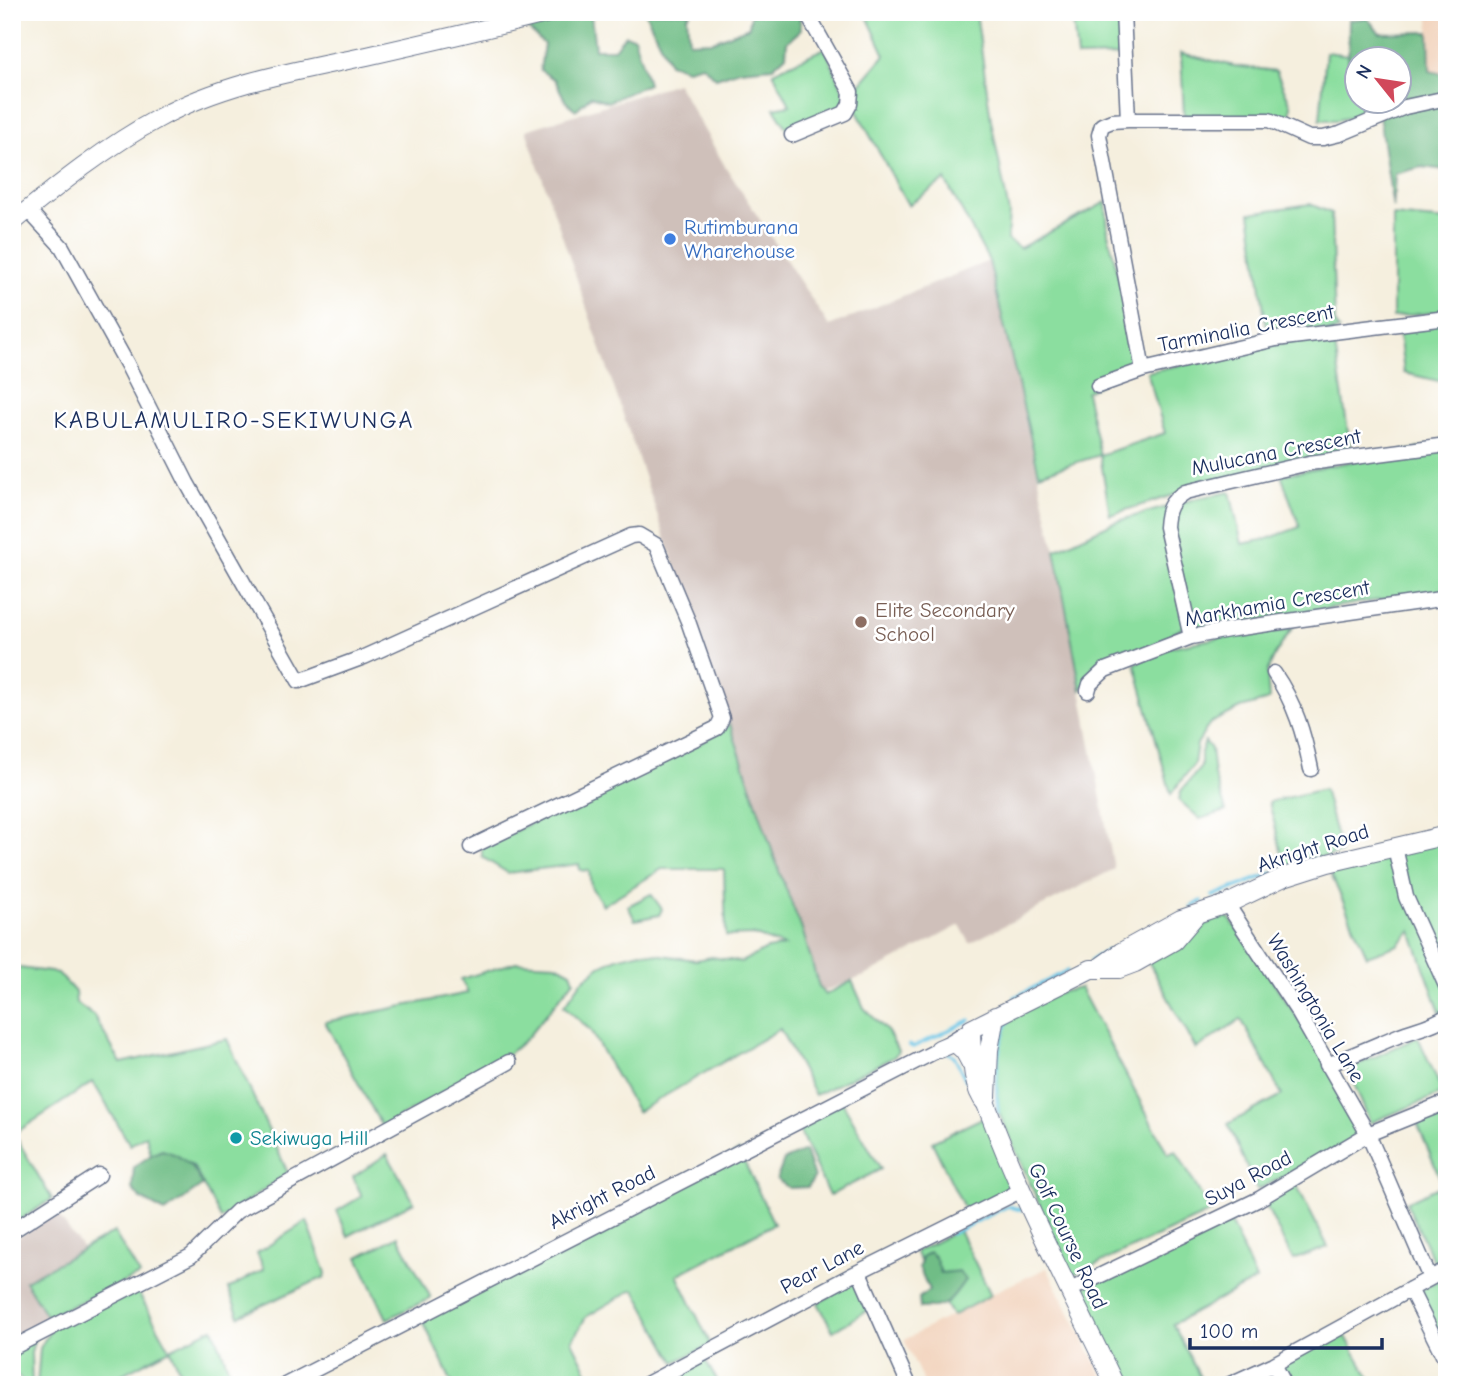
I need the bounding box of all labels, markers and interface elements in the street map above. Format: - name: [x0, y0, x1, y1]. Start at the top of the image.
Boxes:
- north arrow: [1344, 46, 1414, 116]
- text: N: [1352, 61, 1377, 83]
- place label: Rutimburana Wharehouse: [684, 215, 799, 263]
- marker: Rutimburana Wharehouse: [662, 231, 678, 247]
- street label: Tarminalia Crescent: [1156, 299, 1337, 357]
- district label: KABULAMULIRO-SEKIWUNGA: [53, 406, 415, 434]
- street label: Mulucana Crescent: [1189, 424, 1364, 480]
- street label: Markhamia Crescent: [1183, 575, 1372, 631]
- place label: Elite Secondary School: [875, 598, 1015, 646]
- marker: Elite Secondary School: [853, 614, 869, 630]
- street label: Akright Road: [1254, 819, 1372, 877]
- street label: Washingtonia Lane: [1262, 929, 1370, 1087]
- place label: Sekiwuga Hill: [250, 1126, 368, 1150]
- marker: Sekiwuga Hill: [228, 1130, 244, 1146]
- street label: Suya Road: [1201, 1145, 1295, 1211]
- street label: Golf Course Road: [1024, 1159, 1112, 1313]
- street label: Akright Road: [545, 1160, 659, 1234]
- street label: Pear Lane: [776, 1235, 868, 1299]
- scale bar: [1190, 1306, 1382, 1350]
- text: 100 m: [1200, 1319, 1258, 1343]

